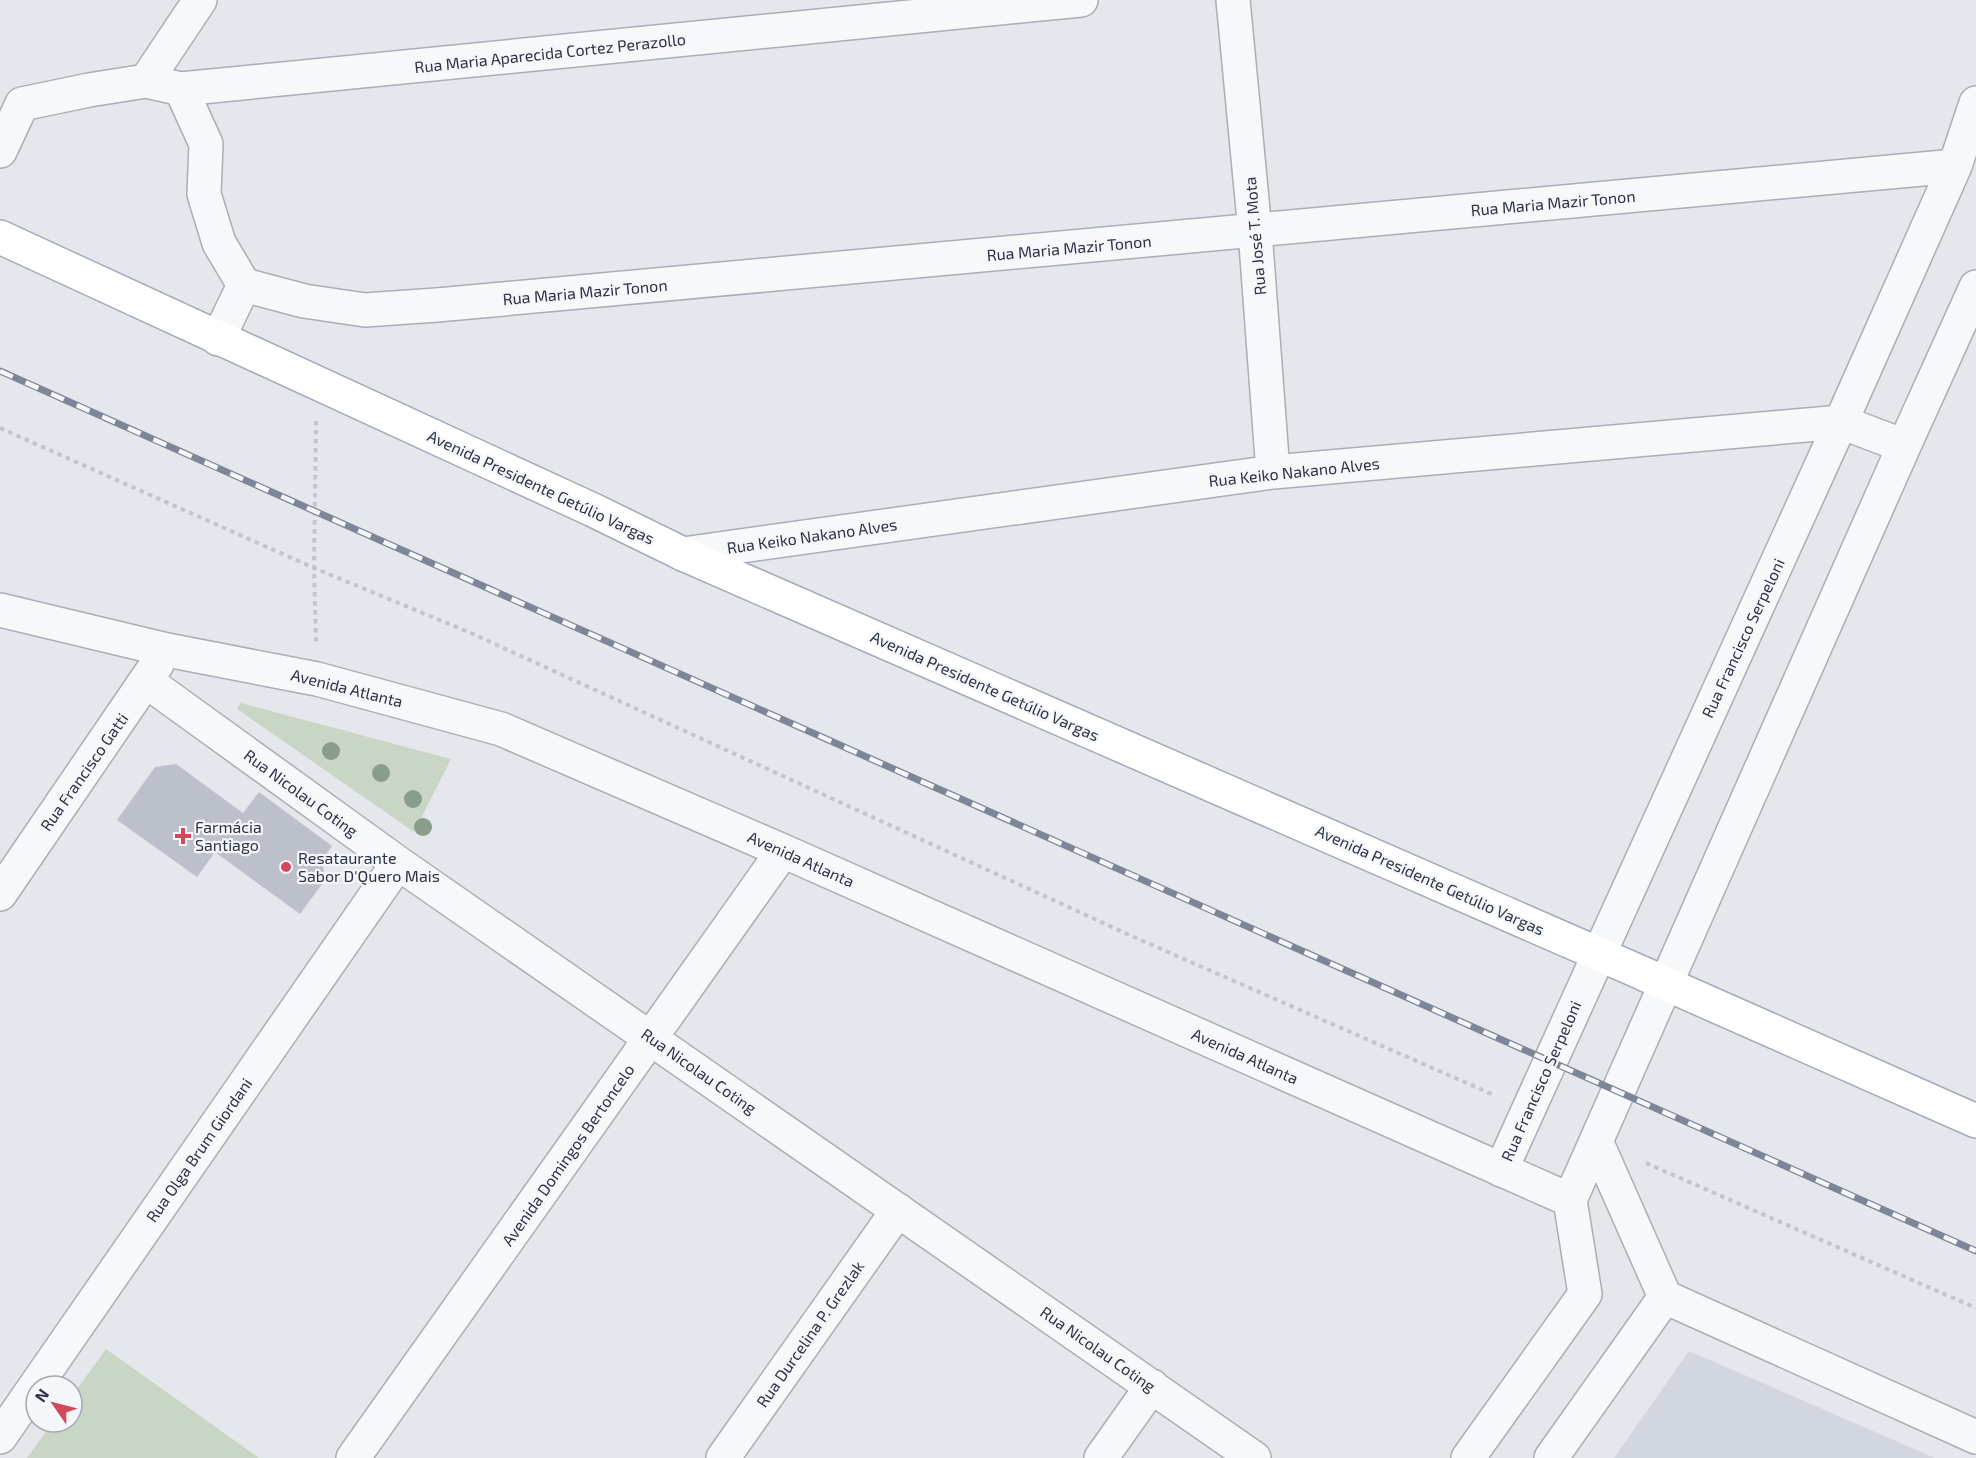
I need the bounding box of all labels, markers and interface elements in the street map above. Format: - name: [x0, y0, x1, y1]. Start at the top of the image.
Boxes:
- street label: Rua Maria Aparecida Cortez Perazollo: [413, 29, 687, 76]
- street label: Rua José T. Mota: [1240, 176, 1269, 296]
- street label: Rua Maria Mazir Tonon: [1470, 186, 1636, 219]
- street label: Rua Maria Mazir Tonon: [986, 231, 1152, 264]
- street label: Rua Maria Mazir Tonon: [502, 275, 668, 308]
- street label: Avenida Presidente Getúlio Vargas: [425, 426, 658, 548]
- street label: Rua Keiko Nakano Alves: [1208, 453, 1380, 490]
- street label: Rua Keiko Nakano Alves: [726, 514, 898, 557]
- street label: Rua Francisco Serpeloni: [1697, 555, 1788, 720]
- street label: Avenida Presidente Getúlio Vargas: [868, 626, 1102, 745]
- street label: Avenida Atlanta: [289, 664, 405, 711]
- street label: Rua Francisco Gatti: [36, 709, 131, 834]
- street label: Rua Nicolau Coting: [241, 745, 362, 840]
- place label: Farmácia Santiago: [195, 817, 262, 854]
- street label: Avenida Presidente Getúlio Vargas: [1313, 820, 1547, 939]
- street label: Avenida Atlanta: [745, 827, 857, 891]
- marker: Farmácia Santiago: [176, 829, 190, 843]
- place label: Resataurante Sabor D'Quero Mais: [298, 848, 440, 886]
- marker: Resataurante Sabor D'Quero Mais: [279, 860, 293, 874]
- street label: Rua Francisco Serpeloni: [1497, 998, 1584, 1164]
- street label: Rua Nicolau Coting: [638, 1024, 761, 1117]
- street label: Avenida Atlanta: [1189, 1024, 1301, 1088]
- street label: Avenida Domingos Bertoncelo: [497, 1060, 638, 1249]
- street label: Rua Olga Brum Giordani: [142, 1074, 256, 1225]
- street label: Rua Durcelina P. Grezlak: [752, 1257, 867, 1410]
- street label: Rua Nicolau Coting: [1037, 1302, 1160, 1395]
- north arrow: [24, 1374, 84, 1434]
- text: N: [30, 1385, 52, 1405]

